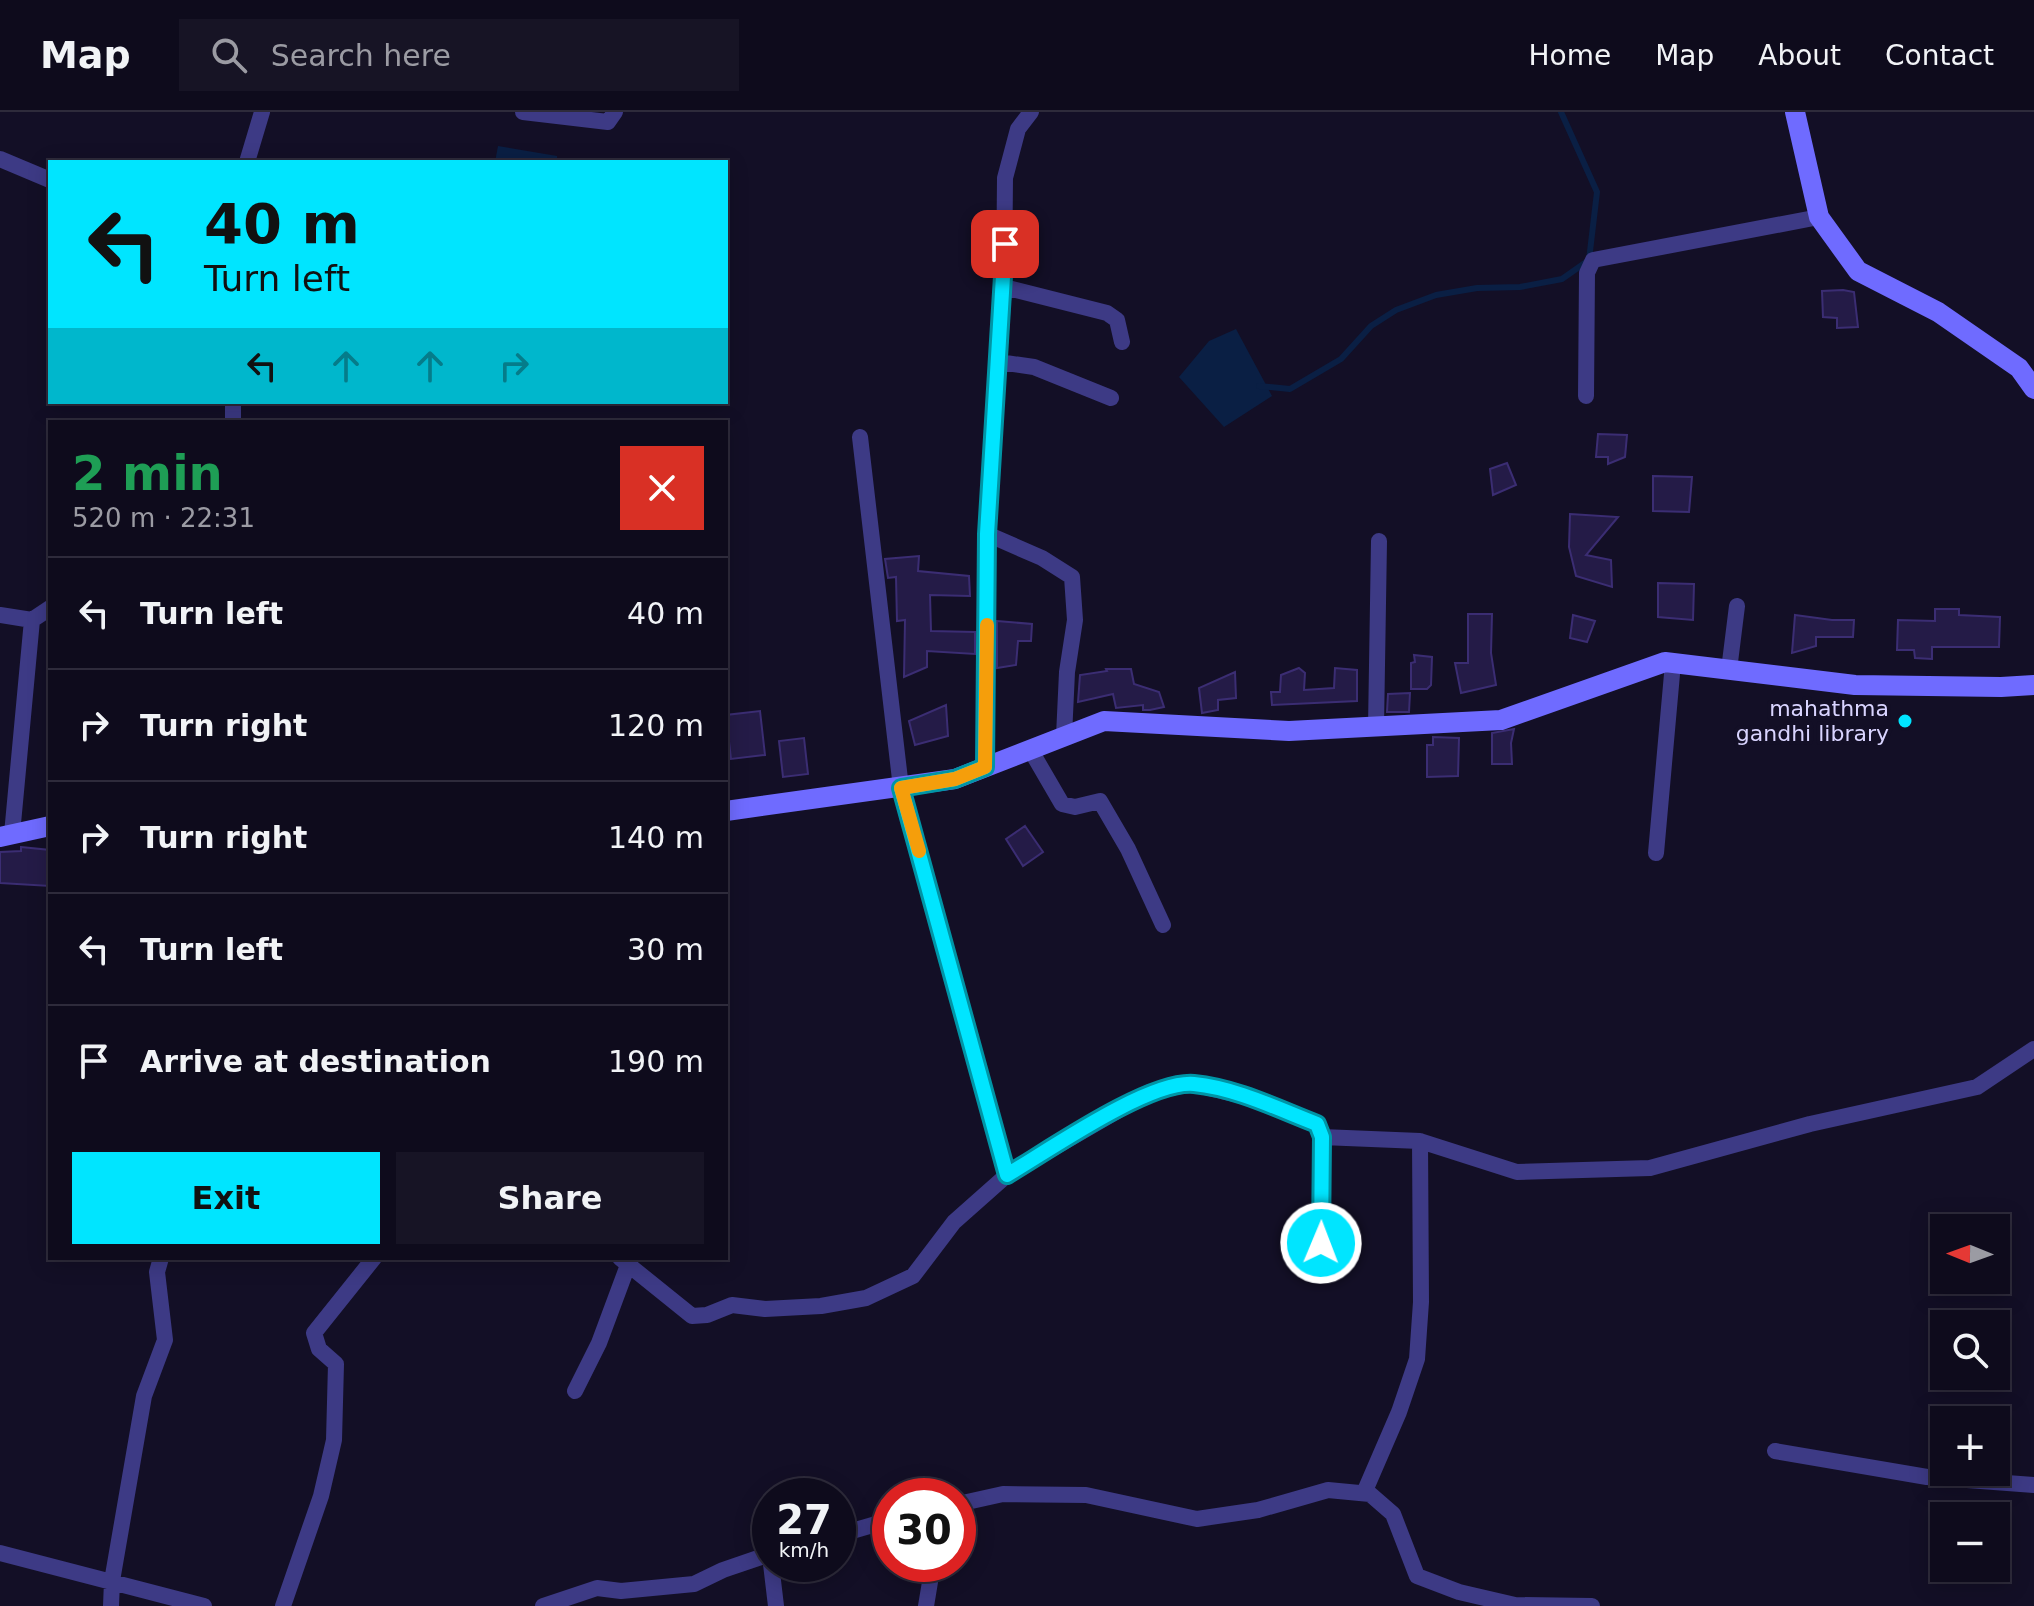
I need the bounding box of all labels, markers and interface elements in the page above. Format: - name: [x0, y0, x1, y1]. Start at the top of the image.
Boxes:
- search box: [179, 19, 739, 91]
- text: Map: [40, 33, 131, 77]
- icon: search: [207, 33, 251, 77]
- text: Search here: [271, 38, 451, 73]
- text: Home: [1528, 39, 1611, 72]
- text: Map: [1655, 39, 1714, 72]
- text: About: [1758, 39, 1841, 72]
- text: Contact: [1885, 39, 1994, 72]
- text: 40 m: [204, 191, 360, 256]
- icon: left: [72, 192, 176, 296]
- pin: [971, 210, 1039, 278]
- icon: arrive: [983, 222, 1027, 266]
- text: Turn left: [204, 258, 350, 299]
- icon: left: [240, 344, 284, 388]
- icon: ahead: [324, 344, 368, 388]
- icon: ahead: [408, 344, 452, 388]
- icon: right: [492, 344, 536, 388]
- text: 2 min: [72, 445, 223, 501]
- button: close: [620, 446, 704, 530]
- text: 520 m · 22:31: [72, 503, 255, 533]
- icon: left: [72, 591, 116, 635]
- text: Turn left: [140, 596, 283, 631]
- text: 40 m: [627, 596, 704, 631]
- place label: mahathma gandhi library: [1736, 696, 1889, 746]
- icon: right: [72, 703, 116, 747]
- text: Turn right: [140, 708, 307, 743]
- text: 120 m: [608, 708, 704, 743]
- marker: mahathma gandhi library: [1896, 712, 1914, 730]
- icon: right: [72, 815, 116, 859]
- text: Turn right: [140, 820, 307, 855]
- text: 140 m: [608, 820, 704, 855]
- icon: left: [72, 927, 116, 971]
- text: Turn left: [140, 932, 283, 967]
- text: 30 m: [627, 932, 704, 967]
- icon: arrive: [72, 1039, 116, 1083]
- text: Arrive at destination: [140, 1044, 491, 1079]
- text: 190 m: [608, 1044, 704, 1079]
- button: Exit: [72, 1152, 380, 1244]
- button: Share: [396, 1152, 704, 1244]
- position arrow: [1279, 1201, 1363, 1285]
- north arrow: [1930, 1214, 2010, 1294]
- map controls: [1930, 1214, 2010, 1582]
- button: search: [1930, 1310, 2010, 1390]
- button: +: [1930, 1406, 2010, 1486]
- speed limit sign: 30: [872, 1478, 976, 1582]
- text: 27: [776, 1497, 832, 1543]
- button: −: [1930, 1502, 2010, 1582]
- text: km/h: [779, 1538, 829, 1562]

